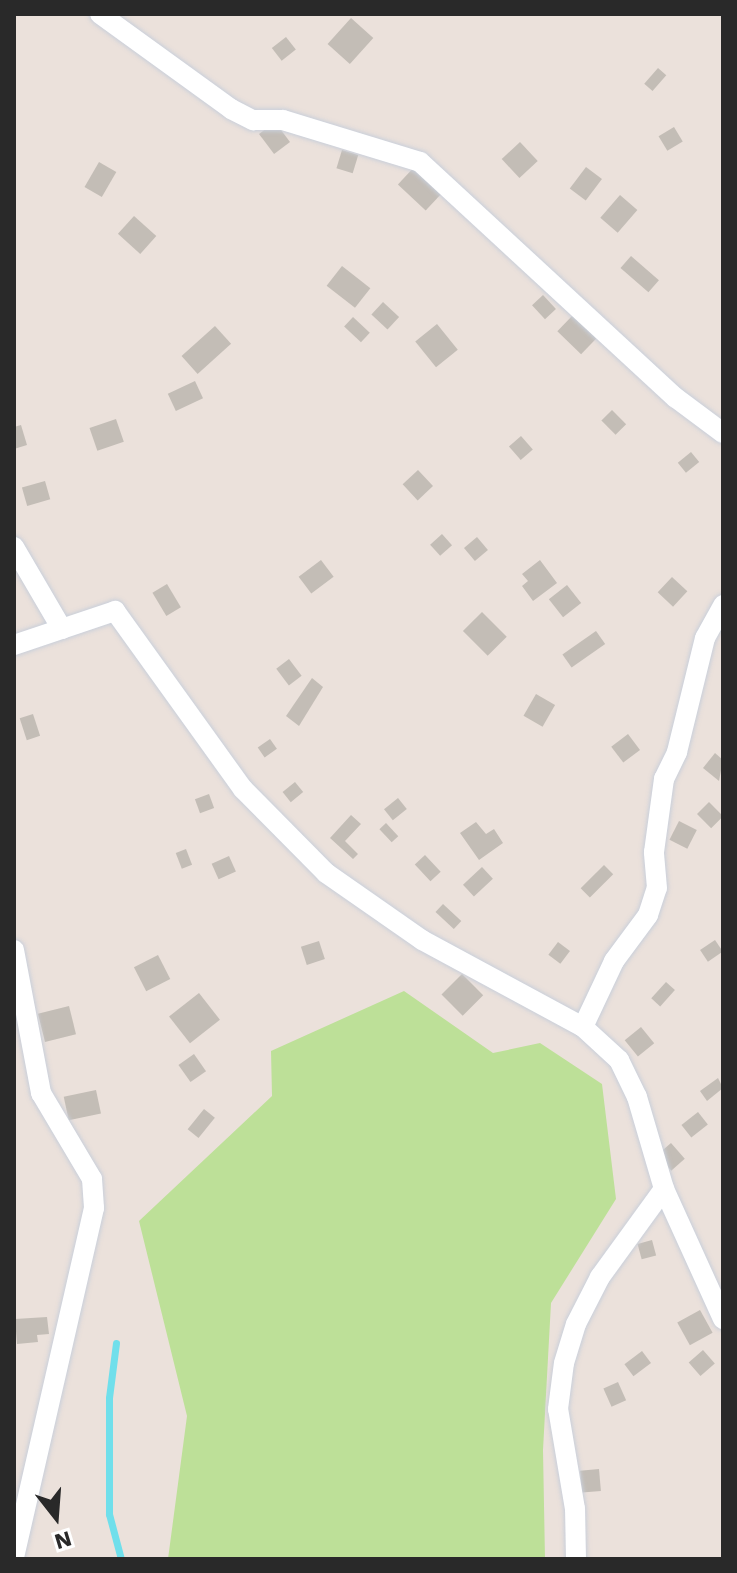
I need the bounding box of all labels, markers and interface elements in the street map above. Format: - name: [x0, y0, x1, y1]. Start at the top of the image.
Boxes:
- north arrow: [16, 1477, 96, 1557]
- text: N: [52, 1526, 75, 1555]

